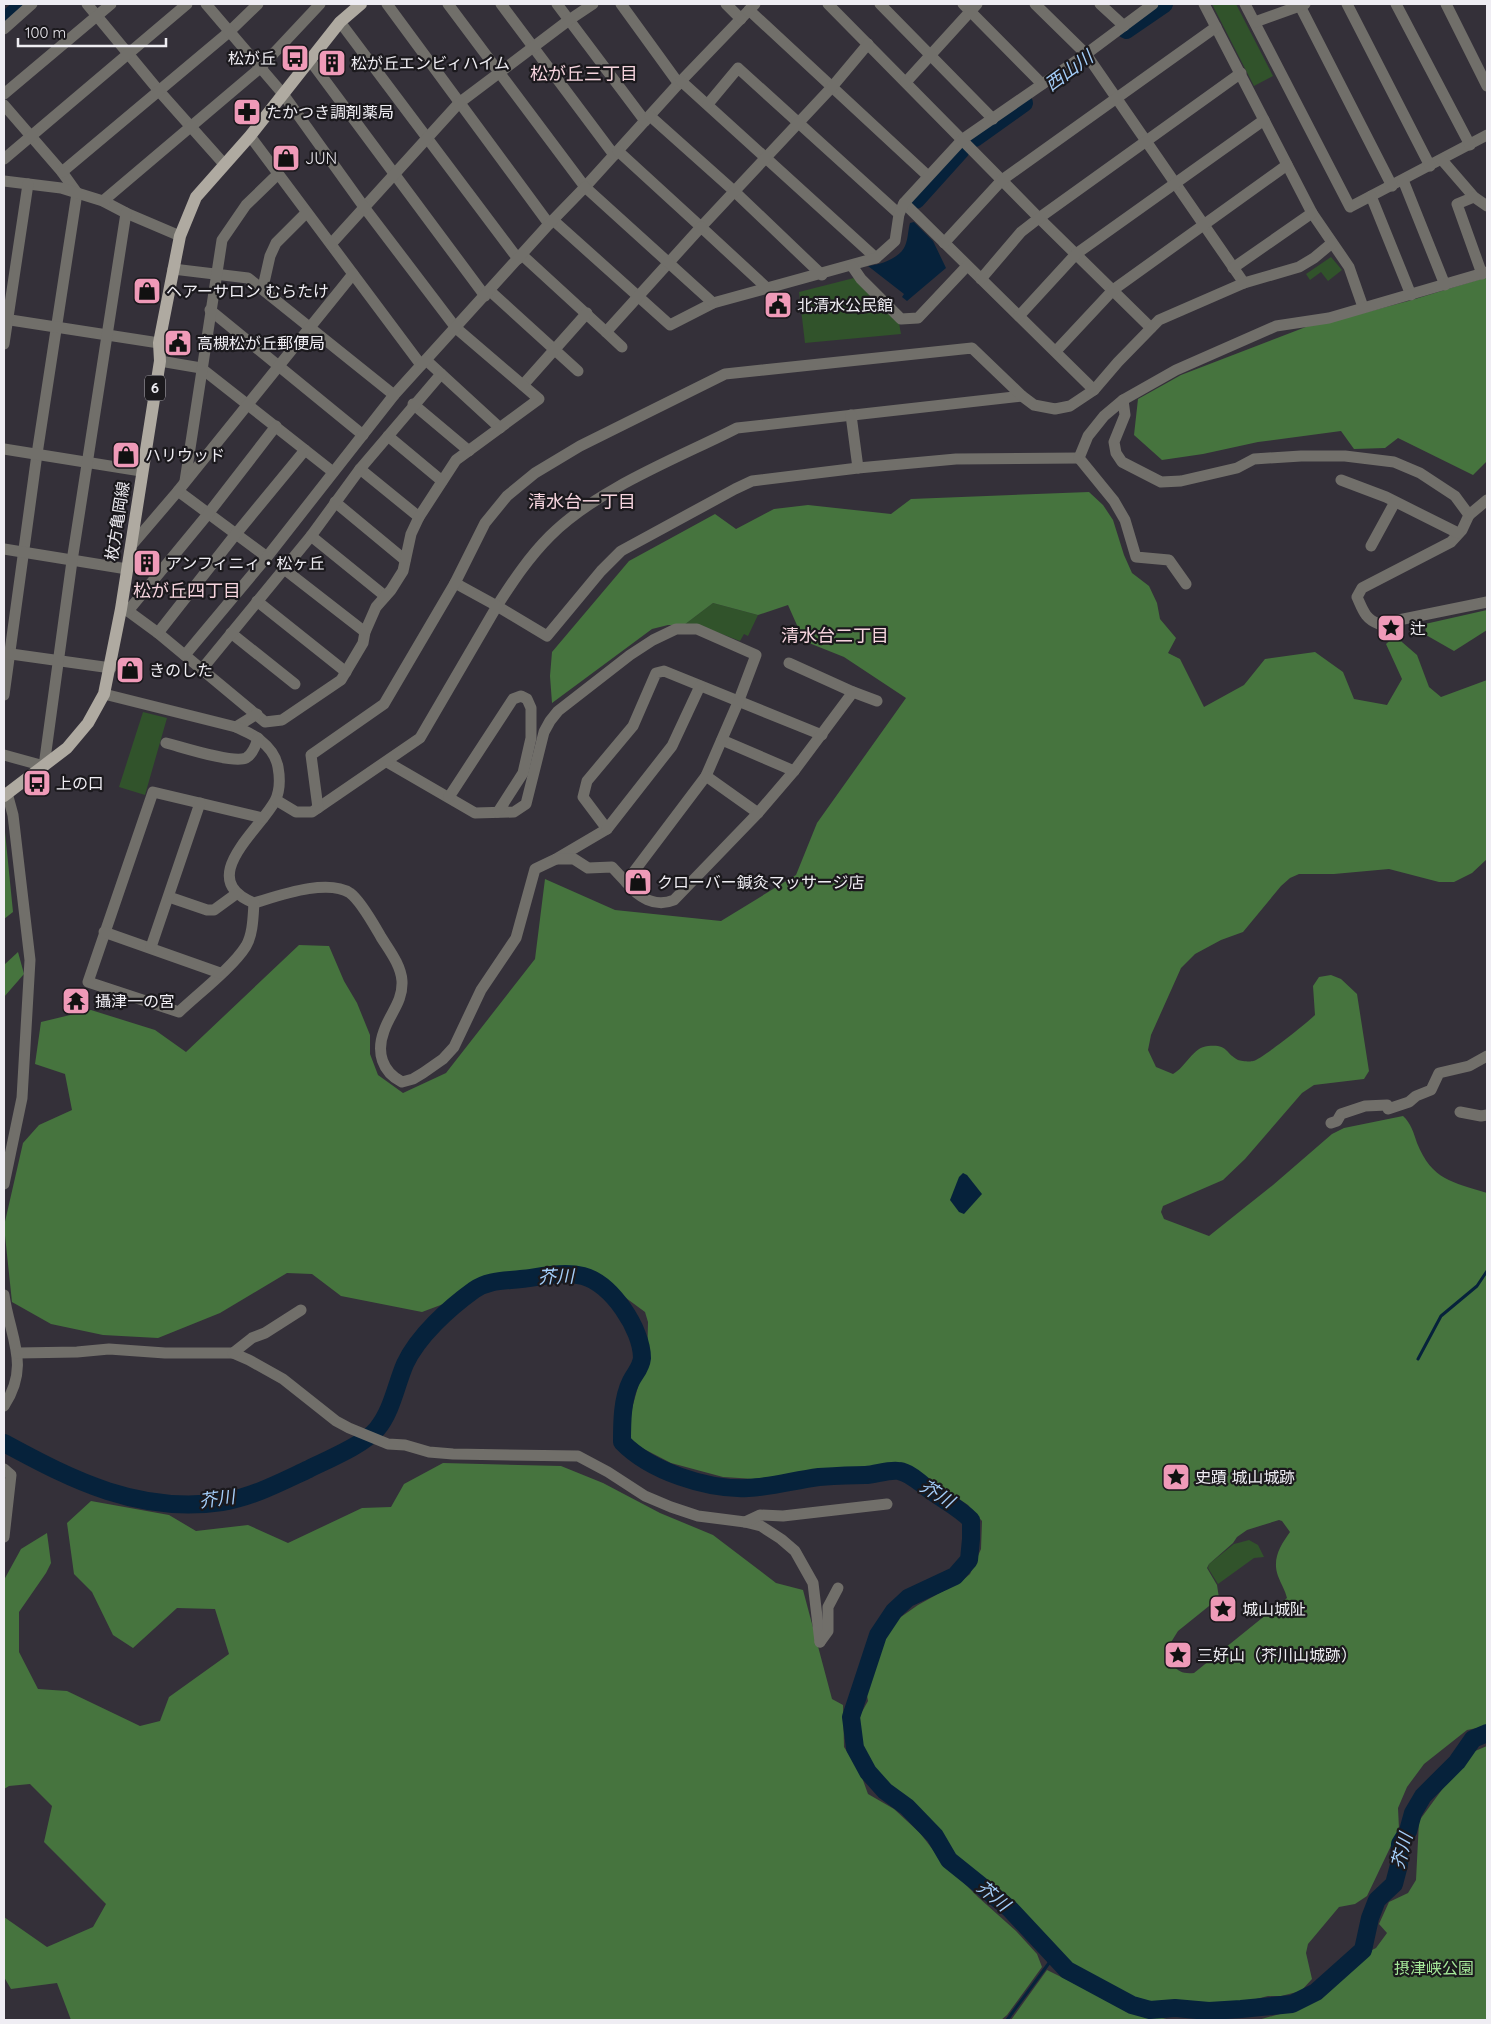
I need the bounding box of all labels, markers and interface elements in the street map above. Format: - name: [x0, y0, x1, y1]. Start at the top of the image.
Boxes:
- scale bar: [18, 15, 165, 47]
- text: 100 m: [25, 23, 66, 42]
- bus stop icon: 松が丘: [280, 43, 310, 73]
- water label: 西山川: [1040, 44, 1099, 96]
- place label: 松が丘: [228, 48, 276, 68]
- building icon: 松が丘エンビィハイム: [317, 48, 347, 78]
- place label: 松が丘エンビィハイム: [351, 53, 510, 73]
- district label: 松が丘三丁目: [530, 62, 638, 85]
- pharmacy icon: たかつき調剤薬局: [232, 97, 262, 127]
- place label: たかつき調剤薬局: [266, 102, 394, 122]
- shop icon: JUN: [271, 143, 301, 173]
- place label: JUN: [305, 148, 337, 168]
- shop icon: ヘアーサロン むらたけ: [132, 276, 162, 306]
- place label: ヘアーサロン むらたけ: [166, 281, 329, 301]
- public building icon: 北清水公民館: [763, 290, 793, 320]
- place label: 北清水公民館: [797, 295, 893, 315]
- public building icon: 高槻松が丘郵便局: [163, 328, 193, 358]
- place label: 高槻松が丘郵便局: [197, 333, 325, 353]
- road number: 6: [145, 376, 165, 400]
- shop icon: ハリウッド: [111, 440, 141, 470]
- place label: ハリウッド: [145, 445, 225, 465]
- street label: 枚方亀岡線: [101, 480, 133, 562]
- district label: 清水台一丁目: [528, 490, 636, 513]
- building icon: アンフィニィ・松ヶ丘: [132, 548, 162, 578]
- place label: アンフィニィ・松ヶ丘: [166, 553, 325, 573]
- district label: 松が丘四丁目: [133, 579, 241, 602]
- place icon: 辻: [1376, 613, 1406, 643]
- place label: 辻: [1410, 618, 1426, 638]
- district label: 清水台二丁目: [781, 624, 889, 647]
- shop icon: きのした: [115, 655, 145, 685]
- place label: きのした: [149, 660, 213, 680]
- bus stop icon: 上の口: [22, 768, 52, 798]
- place label: 上の口: [56, 773, 104, 793]
- shop icon: クローバー鍼灸マッサージ店: [623, 867, 653, 897]
- place label: クローバー鍼灸マッサージ店: [657, 872, 865, 892]
- temple icon: 攝津一の宮: [61, 986, 91, 1016]
- place label: 攝津一の宮: [95, 991, 175, 1011]
- water label: 芥川: [538, 1264, 576, 1289]
- place icon: 史蹟 城山城跡: [1161, 1462, 1191, 1492]
- place label: 史蹟 城山城跡: [1195, 1467, 1295, 1487]
- water label: 芥川: [916, 1474, 960, 1514]
- water label: 芥川: [198, 1484, 238, 1512]
- place icon: 城山城阯: [1208, 1594, 1238, 1624]
- place label: 城山城阯: [1242, 1599, 1306, 1619]
- place icon: 三好山（芥川山城跡）: [1163, 1640, 1193, 1670]
- place label: 三好山（芥川山城跡）: [1197, 1645, 1357, 1665]
- water label: 芥川: [1386, 1829, 1418, 1871]
- water label: 芥川: [972, 1875, 1016, 1917]
- park label: 摂津峡公園: [1394, 1958, 1474, 1978]

